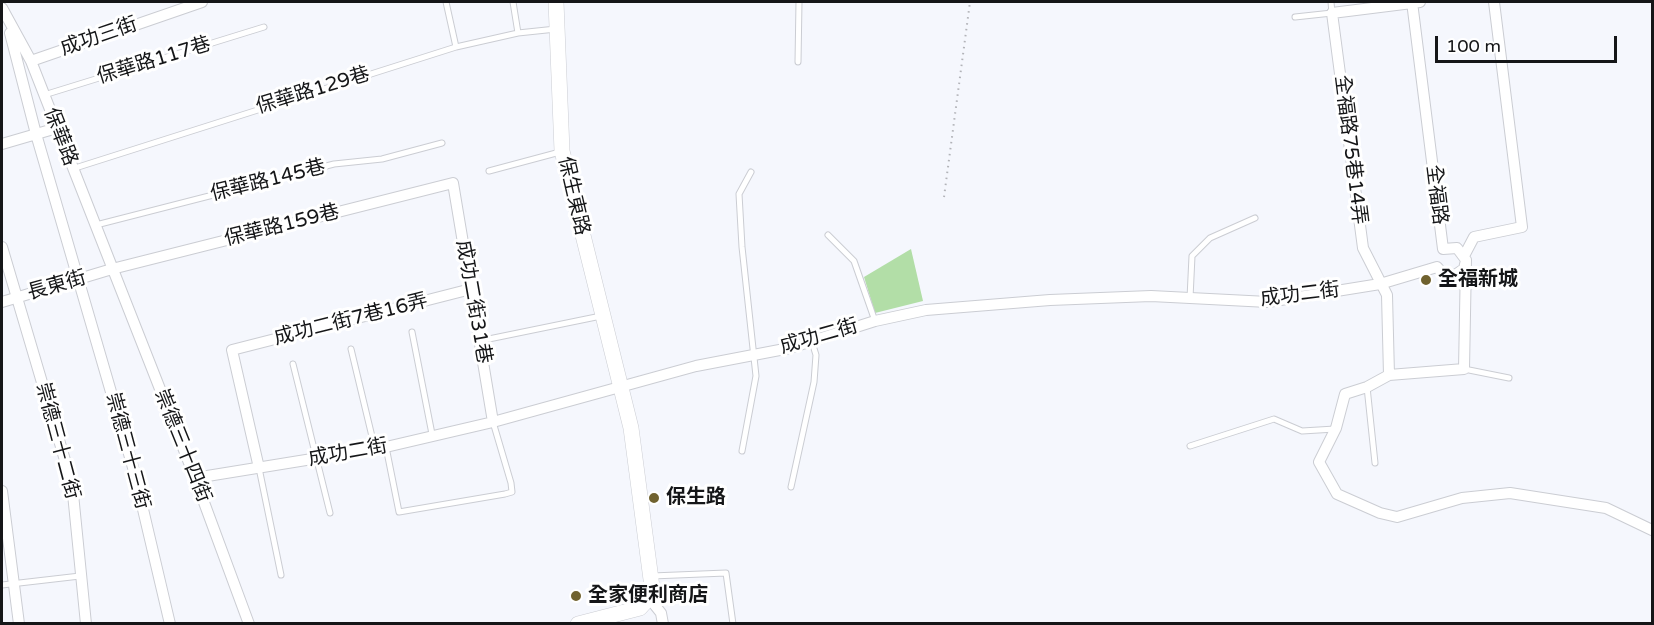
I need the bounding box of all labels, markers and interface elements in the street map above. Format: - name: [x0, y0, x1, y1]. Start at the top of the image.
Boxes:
- street label: 成功三街: [57, 13, 141, 61]
- scale bar: [1438, 24, 1620, 62]
- street label: 保華路117巷: [94, 32, 214, 90]
- text: 100 m: [1446, 35, 1501, 57]
- street label: 保華路129巷: [253, 62, 373, 120]
- street label: 全福路75巷14弄: [1329, 74, 1371, 226]
- street label: 保華路: [38, 105, 82, 169]
- street label: 保生東路: [552, 154, 594, 238]
- street label: 保華路145巷: [208, 155, 328, 207]
- street label: 全福路: [1420, 164, 1452, 226]
- street label: 保華路159巷: [222, 200, 342, 252]
- street label: 成功二街31巷: [450, 238, 496, 366]
- street label: 長東街: [25, 266, 89, 306]
- place label: 全福新城: [1438, 268, 1518, 292]
- marker: 全福新城: [1419, 273, 1433, 287]
- street label: 成功二街: [1259, 278, 1341, 312]
- street label: 成功二街7巷16弄: [272, 289, 430, 351]
- street label: 成功二街: [777, 314, 861, 360]
- street label: 崇德三十二街: [30, 380, 84, 502]
- street label: 崇德三十四街: [148, 386, 216, 506]
- street label: 崇德三十三街: [100, 390, 154, 512]
- street label: 成功二街: [307, 434, 389, 472]
- place label: 保生路: [666, 486, 726, 510]
- marker: 保生路: [647, 491, 661, 505]
- place label: 全家便利商店: [588, 584, 708, 608]
- marker: 全家便利商店: [569, 589, 583, 603]

